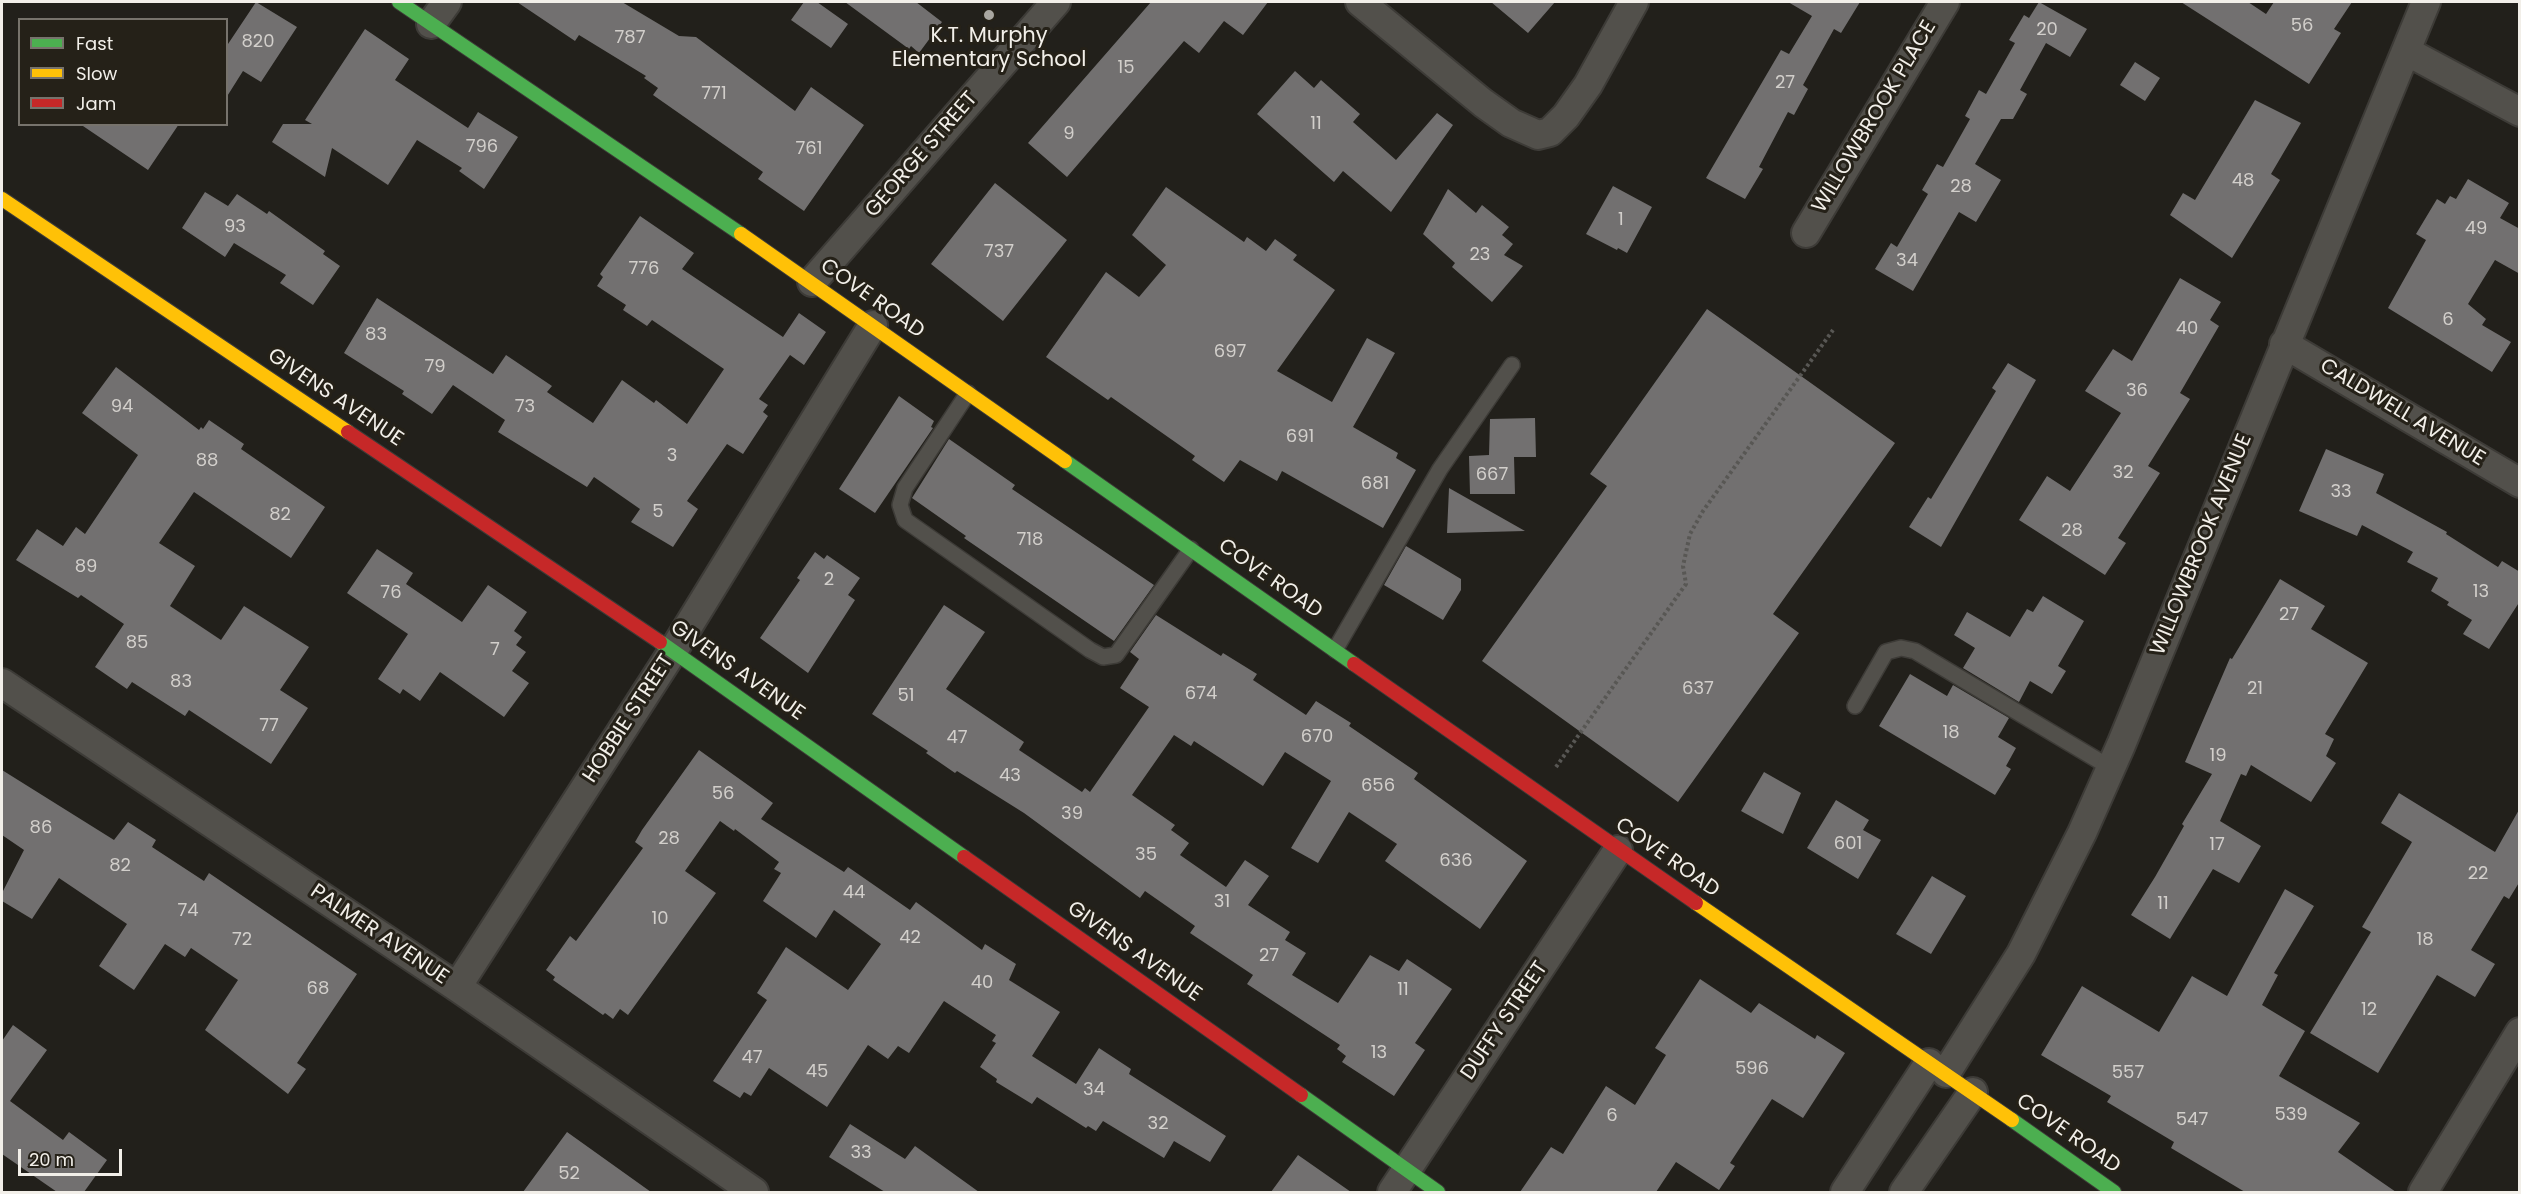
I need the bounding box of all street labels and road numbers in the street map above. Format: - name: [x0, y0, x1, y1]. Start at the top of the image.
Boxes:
- street label: WILLOWBROOK PLACE: [1808, 16, 1942, 218]
- street label: GEORGE STREET: [861, 87, 983, 223]
- street label: COVE ROAD: [815, 254, 929, 344]
- street label: GIVENS AVENUE: [262, 343, 408, 453]
- street label: CALDWELL AVENUE: [2315, 354, 2489, 472]
- street label: WILLOWBROOK AVENUE: [2146, 431, 2258, 659]
- street label: COVE ROAD: [1213, 534, 1327, 624]
- street label: GIVENS AVENUE: [665, 615, 809, 727]
- street label: HOBBIE STREET: [578, 650, 680, 788]
- street label: COVE ROAD: [1610, 813, 1724, 903]
- street label: PALMER AVENUE: [305, 879, 453, 991]
- street label: GIVENS AVENUE: [1062, 896, 1206, 1008]
- street label: DUFFY STREET: [1456, 957, 1554, 1085]
- street label: COVE ROAD: [2011, 1089, 2125, 1179]

